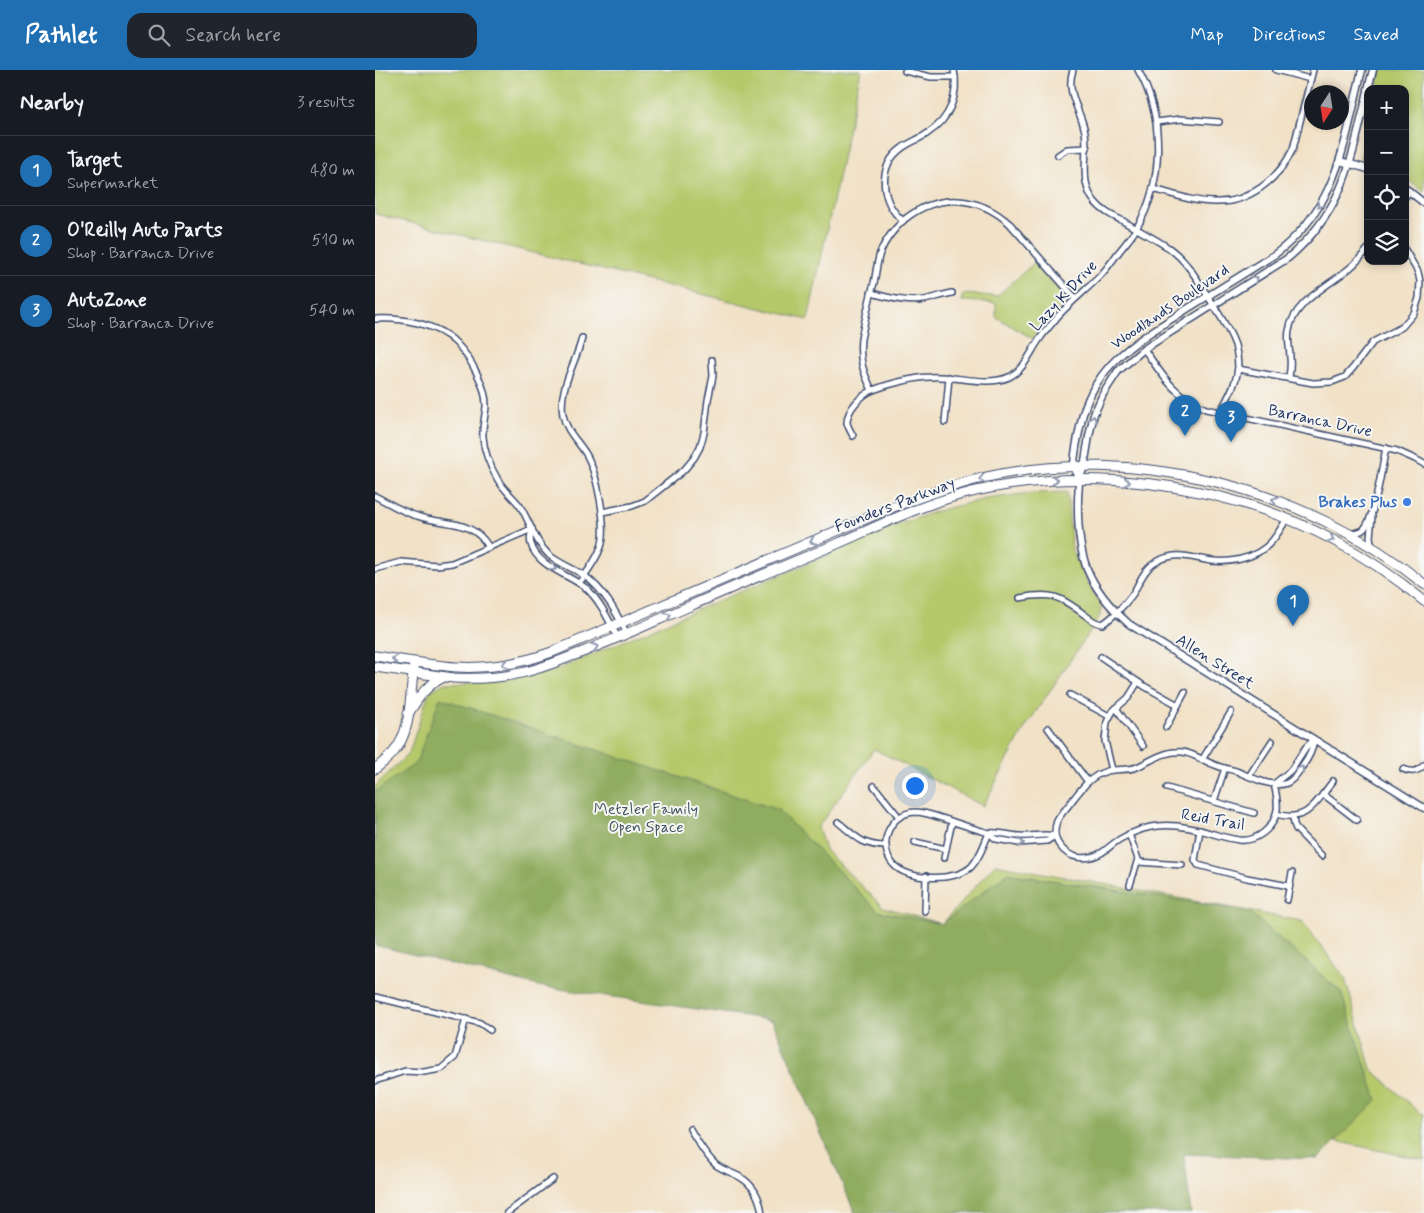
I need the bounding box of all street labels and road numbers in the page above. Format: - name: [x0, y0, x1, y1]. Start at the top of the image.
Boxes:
- street label: Lazy K Drive: [1026, 256, 1102, 336]
- street label: Woodlands Boulevard: [1107, 260, 1233, 354]
- street label: Barranca Drive: [1266, 400, 1374, 442]
- street label: Founders Parkway: [832, 472, 958, 538]
- street label: Allen Street: [1172, 630, 1259, 695]
- street label: Reid Trail: [1180, 804, 1246, 836]

